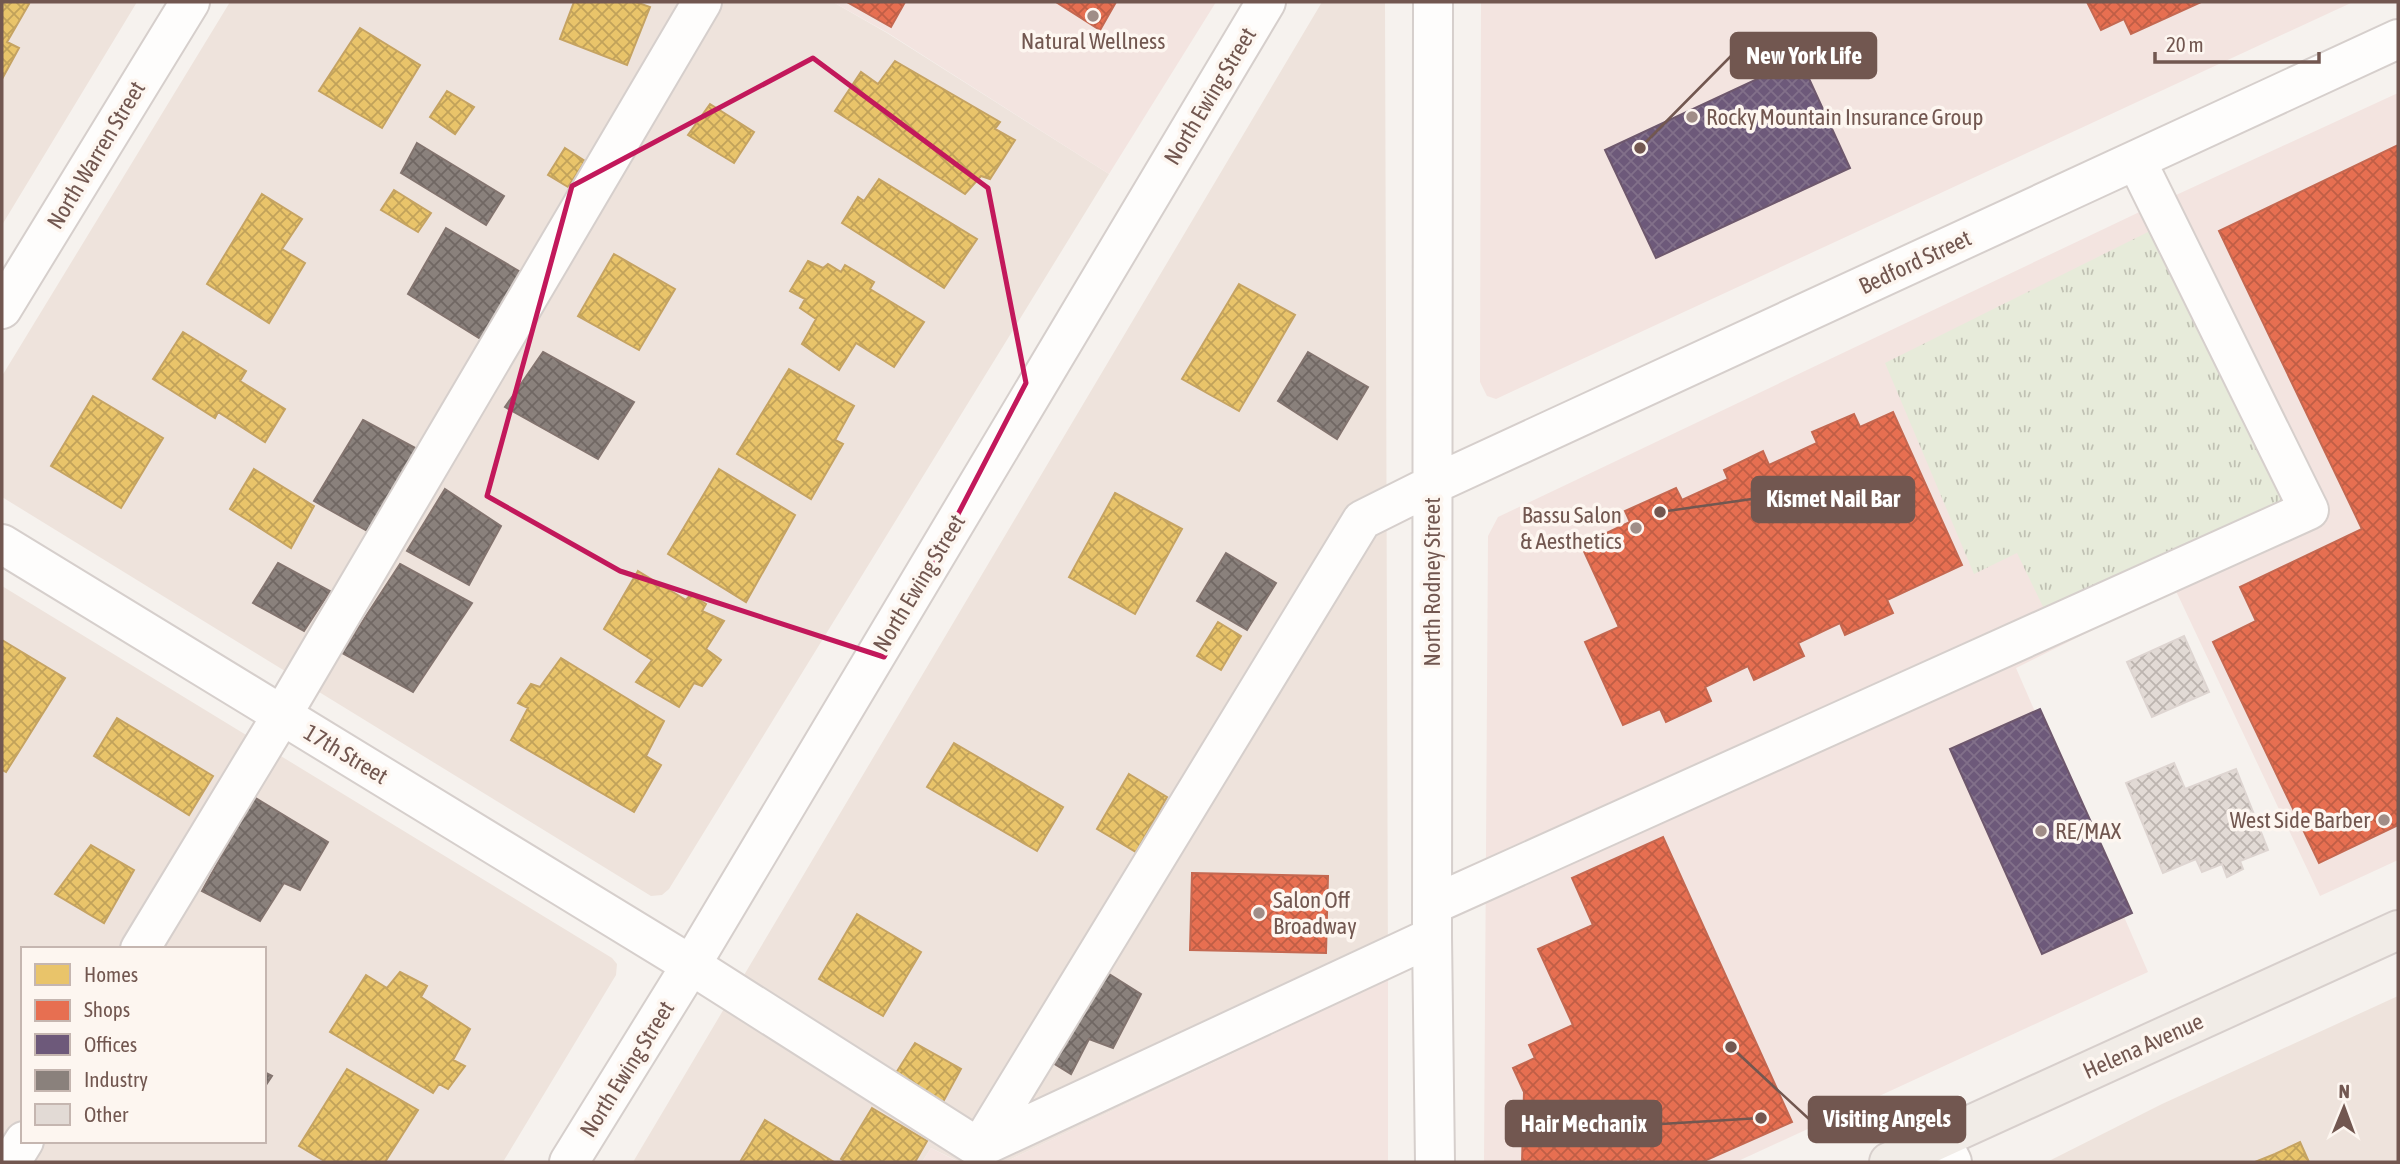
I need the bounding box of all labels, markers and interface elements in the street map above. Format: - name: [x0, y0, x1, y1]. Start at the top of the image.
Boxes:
- marker: Natural Wellness: [1085, 8, 1101, 24]
- scale bar: [2155, 21, 2320, 65]
- street label: North Ewing Street: [1159, 23, 1261, 169]
- place label: Natural Wellness: [1021, 28, 1165, 54]
- text: 20 m: [2166, 32, 2204, 56]
- callout: New York Life: [1731, 33, 1876, 78]
- text: New York Life: [1746, 42, 1862, 69]
- street label: North Warren Street: [42, 77, 150, 233]
- place label: Rocky Mountain Insurance Group: [1706, 104, 1983, 130]
- marker: Rocky Mountain Insurance Group: [1684, 109, 1700, 125]
- street label: Bedford Street: [1855, 225, 1975, 299]
- callout: Kismet Nail Bar: [1752, 477, 1914, 522]
- text: Kismet Nail Bar: [1766, 485, 1901, 512]
- street label: North Rodney Street: [1419, 497, 1445, 667]
- place label: Bassu Salon & Aesthetics: [1520, 502, 1622, 554]
- street label: North Ewing Street: [868, 510, 970, 656]
- marker: Bassu Salon & Aesthetics: [1628, 520, 1644, 536]
- street label: 17th Street: [299, 719, 393, 789]
- place label: West Side Barber: [2230, 807, 2371, 833]
- marker: West Side Barber: [2376, 812, 2392, 828]
- place label: RE/MAX: [2055, 818, 2122, 844]
- marker: RE/MAX: [2033, 823, 2049, 839]
- place label: Salon Off Broadway: [1273, 887, 1357, 939]
- marker: Salon Off Broadway: [1251, 905, 1267, 921]
- legend: [21, 947, 266, 1143]
- text: Homes: [84, 962, 138, 986]
- street label: North Ewing Street: [575, 996, 679, 1142]
- text: Shops: [84, 997, 130, 1021]
- street label: Helena Avenue: [2079, 1008, 2207, 1084]
- text: Offices: [84, 1032, 137, 1056]
- text: Industry: [84, 1067, 148, 1091]
- north arrow: [2309, 1073, 2379, 1143]
- text: N: [2338, 1080, 2350, 1102]
- callout: Visiting Angels: [1809, 1097, 1965, 1142]
- callout: Hair Mechanix: [1506, 1101, 1661, 1146]
- text: Other: [84, 1102, 129, 1126]
- text: Visiting Angels: [1822, 1105, 1951, 1132]
- text: Hair Mechanix: [1521, 1110, 1647, 1137]

